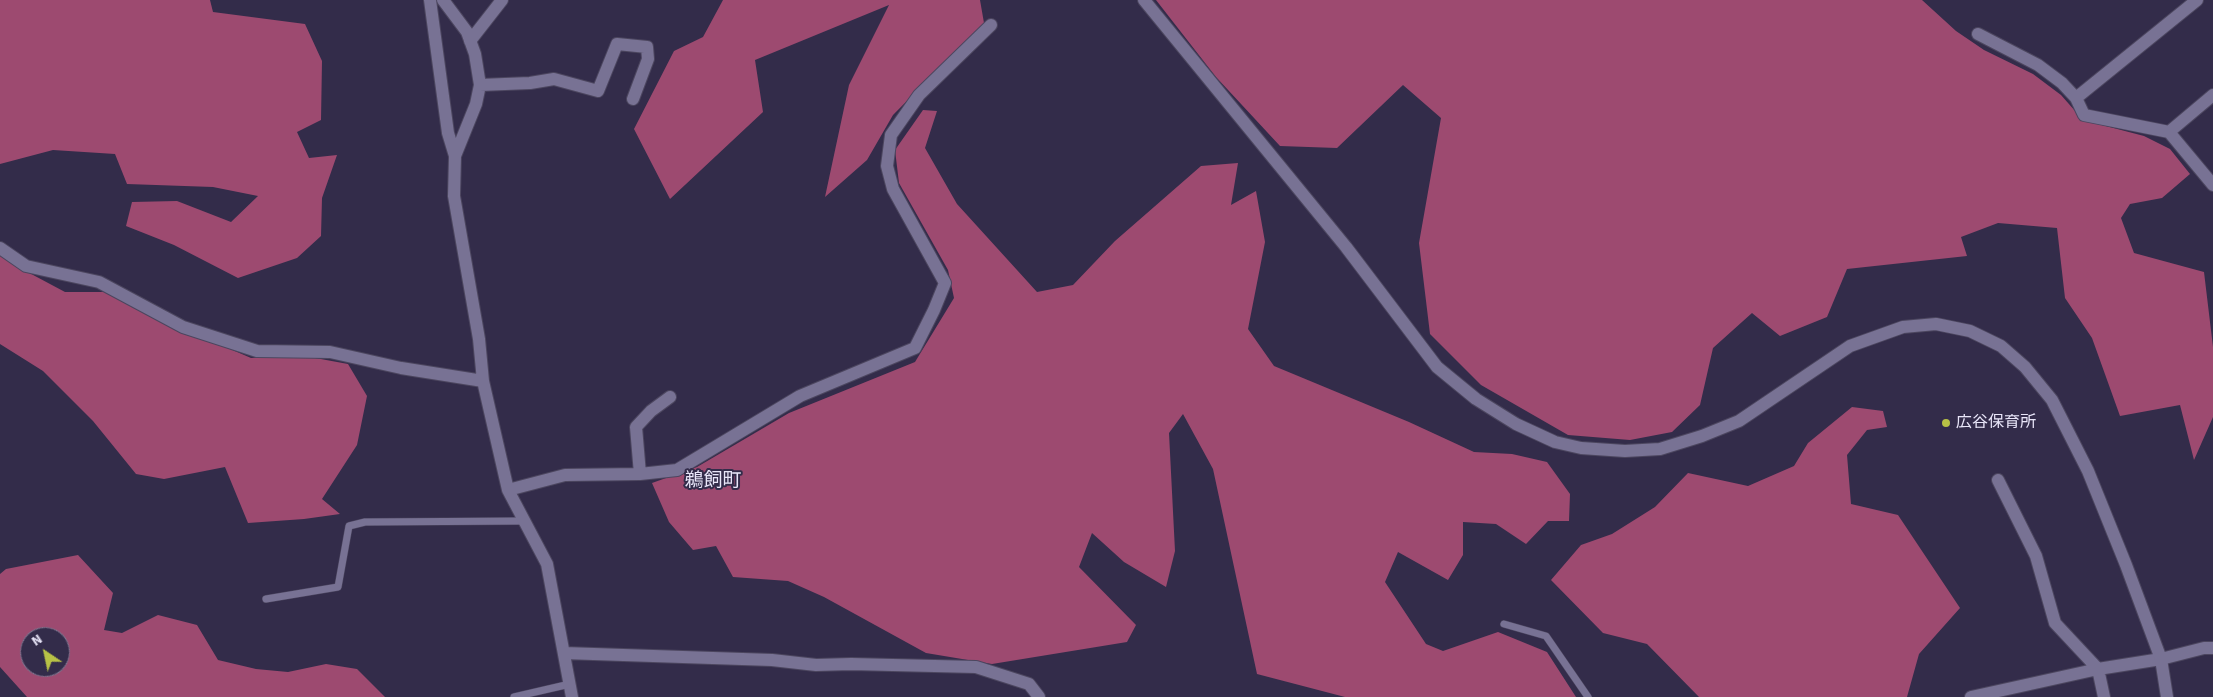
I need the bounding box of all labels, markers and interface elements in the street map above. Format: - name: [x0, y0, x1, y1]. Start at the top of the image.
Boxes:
- place label: 広谷保育所: [1956, 413, 2036, 433]
- marker: 広谷保育所: [1940, 417, 1952, 429]
- district label: 鵜飼町: [685, 471, 741, 493]
- north arrow: [20, 627, 70, 677]
- text: N: [28, 629, 47, 651]

